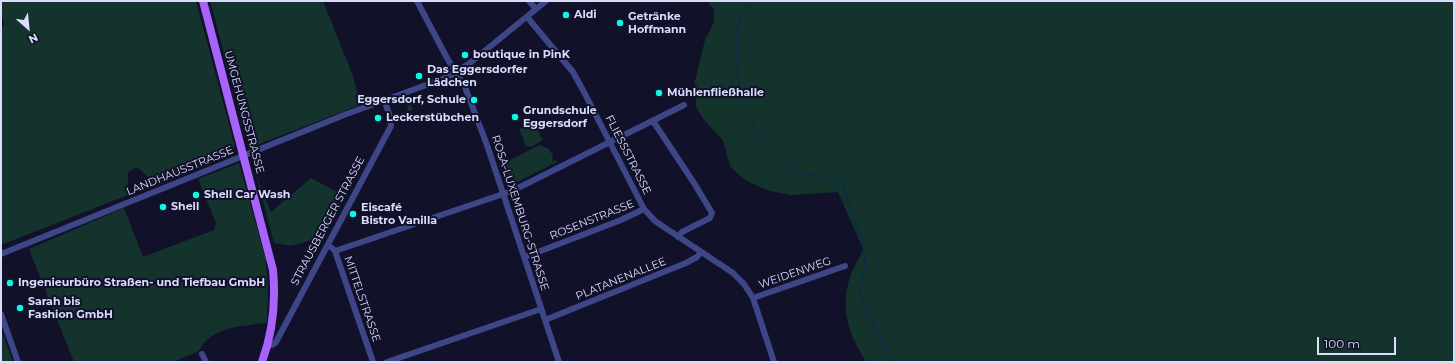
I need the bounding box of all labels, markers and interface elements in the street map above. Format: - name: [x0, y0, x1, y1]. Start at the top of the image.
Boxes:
- north arrow: [8, 8, 48, 48]
- place label: Aldi: [574, 8, 597, 22]
- marker: Aldi: [561, 10, 571, 20]
- place label: Getränke Hoffmann: [628, 10, 686, 36]
- marker: Getränke Hoffmann: [615, 18, 625, 28]
- text: N: [26, 30, 41, 47]
- place label: boutique in PinK: [473, 48, 570, 62]
- street label: UMGEHUNGSSTRASSE: [221, 49, 267, 175]
- marker: boutique in PinK: [460, 50, 470, 60]
- place label: Das Eggersdorfer Lädchen: [427, 63, 528, 89]
- marker: Das Eggersdorfer Lädchen: [414, 71, 424, 81]
- place label: Mühlenfließhalle: [667, 86, 764, 100]
- marker: Mühlenfließhalle: [654, 88, 664, 98]
- place label: Eggersdorf, Schule: [357, 93, 466, 107]
- marker: Eggersdorf, Schule: [469, 95, 479, 105]
- place label: Grundschule Eggersdorf: [523, 104, 597, 130]
- place label: Leckerstübchen: [386, 111, 479, 125]
- marker: Grundschule Eggersdorf: [510, 112, 520, 122]
- marker: Leckerstübchen: [373, 113, 383, 123]
- street label: FLIESSSTRASSE: [602, 113, 654, 197]
- street label: ROSA-LUXEMBURG-STRASSE: [489, 134, 551, 292]
- street label: LANDHAUSSTRASSE: [125, 143, 235, 199]
- street label: STRAUSBERGER STRASSE: [288, 154, 368, 288]
- place label: Shell Car Wash: [204, 188, 290, 202]
- marker: Shell Car Wash: [191, 190, 201, 200]
- street label: ROSENSTRASSE: [548, 197, 636, 243]
- place label: Shell: [171, 200, 199, 214]
- place label: Eiscafé Bistro Vanilla: [361, 201, 437, 227]
- marker: Shell: [158, 202, 168, 212]
- marker: Eiscafé Bistro Vanilla: [348, 209, 358, 219]
- street label: MITTELSTRASSE: [341, 254, 383, 344]
- street label: WEIDENWEG: [757, 254, 833, 292]
- street label: PLATANENALLEE: [574, 255, 668, 303]
- place label: Ingenieurbüro Straßen- und Tiefbau GmbH: [18, 276, 265, 290]
- marker: Ingenieurbüro Straßen- und Tiefbau GmbH: [5, 278, 15, 288]
- place label: Sarah bis Fashion GmbH: [28, 295, 113, 321]
- marker: Sarah bis Fashion GmbH: [15, 303, 25, 313]
- scale bar: [1319, 329, 1398, 355]
- text: 100 m: [1324, 336, 1360, 351]

